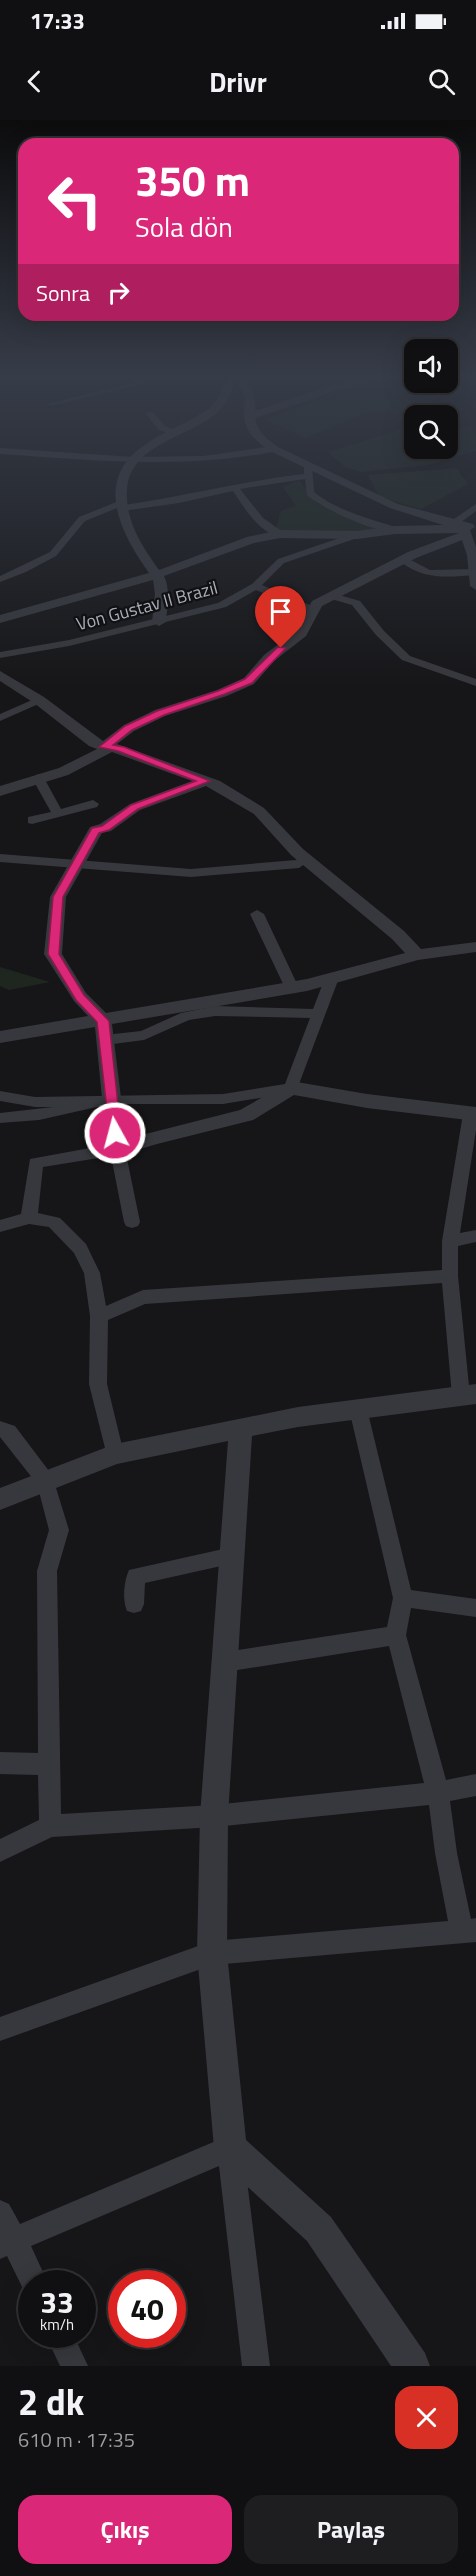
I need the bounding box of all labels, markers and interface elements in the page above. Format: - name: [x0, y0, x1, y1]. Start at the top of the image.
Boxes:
- text: 17:33: [30, 4, 85, 38]
- text: Drivr: [209, 61, 267, 102]
- icon: back: [18, 65, 51, 98]
- icon: search: [425, 65, 458, 98]
- text: 350 m: [135, 148, 250, 212]
- icon: left: [36, 162, 114, 240]
- text: Sola dön: [135, 206, 233, 247]
- text: Sonra: [36, 276, 90, 310]
- icon: right: [102, 276, 135, 309]
- map controls: [404, 339, 458, 459]
- button: sound: [404, 339, 458, 393]
- button: search: [404, 405, 458, 459]
- street label: Von Gustav II Brazil: [73, 574, 221, 637]
- pin: [255, 586, 306, 648]
- icon: arrive: [264, 595, 297, 628]
- position arrow: [83, 1101, 147, 1165]
- speed limit sign: 40: [108, 2270, 186, 2348]
- text: 33: [40, 2279, 74, 2325]
- text: km/h: [40, 2313, 74, 2336]
- text: 2 dk: [18, 2374, 84, 2429]
- button: close: [395, 2386, 458, 2449]
- text: 610 m · 17:35: [18, 2424, 135, 2455]
- button: Çıkış: [18, 2495, 232, 2564]
- button: Paylaş: [244, 2495, 458, 2564]

